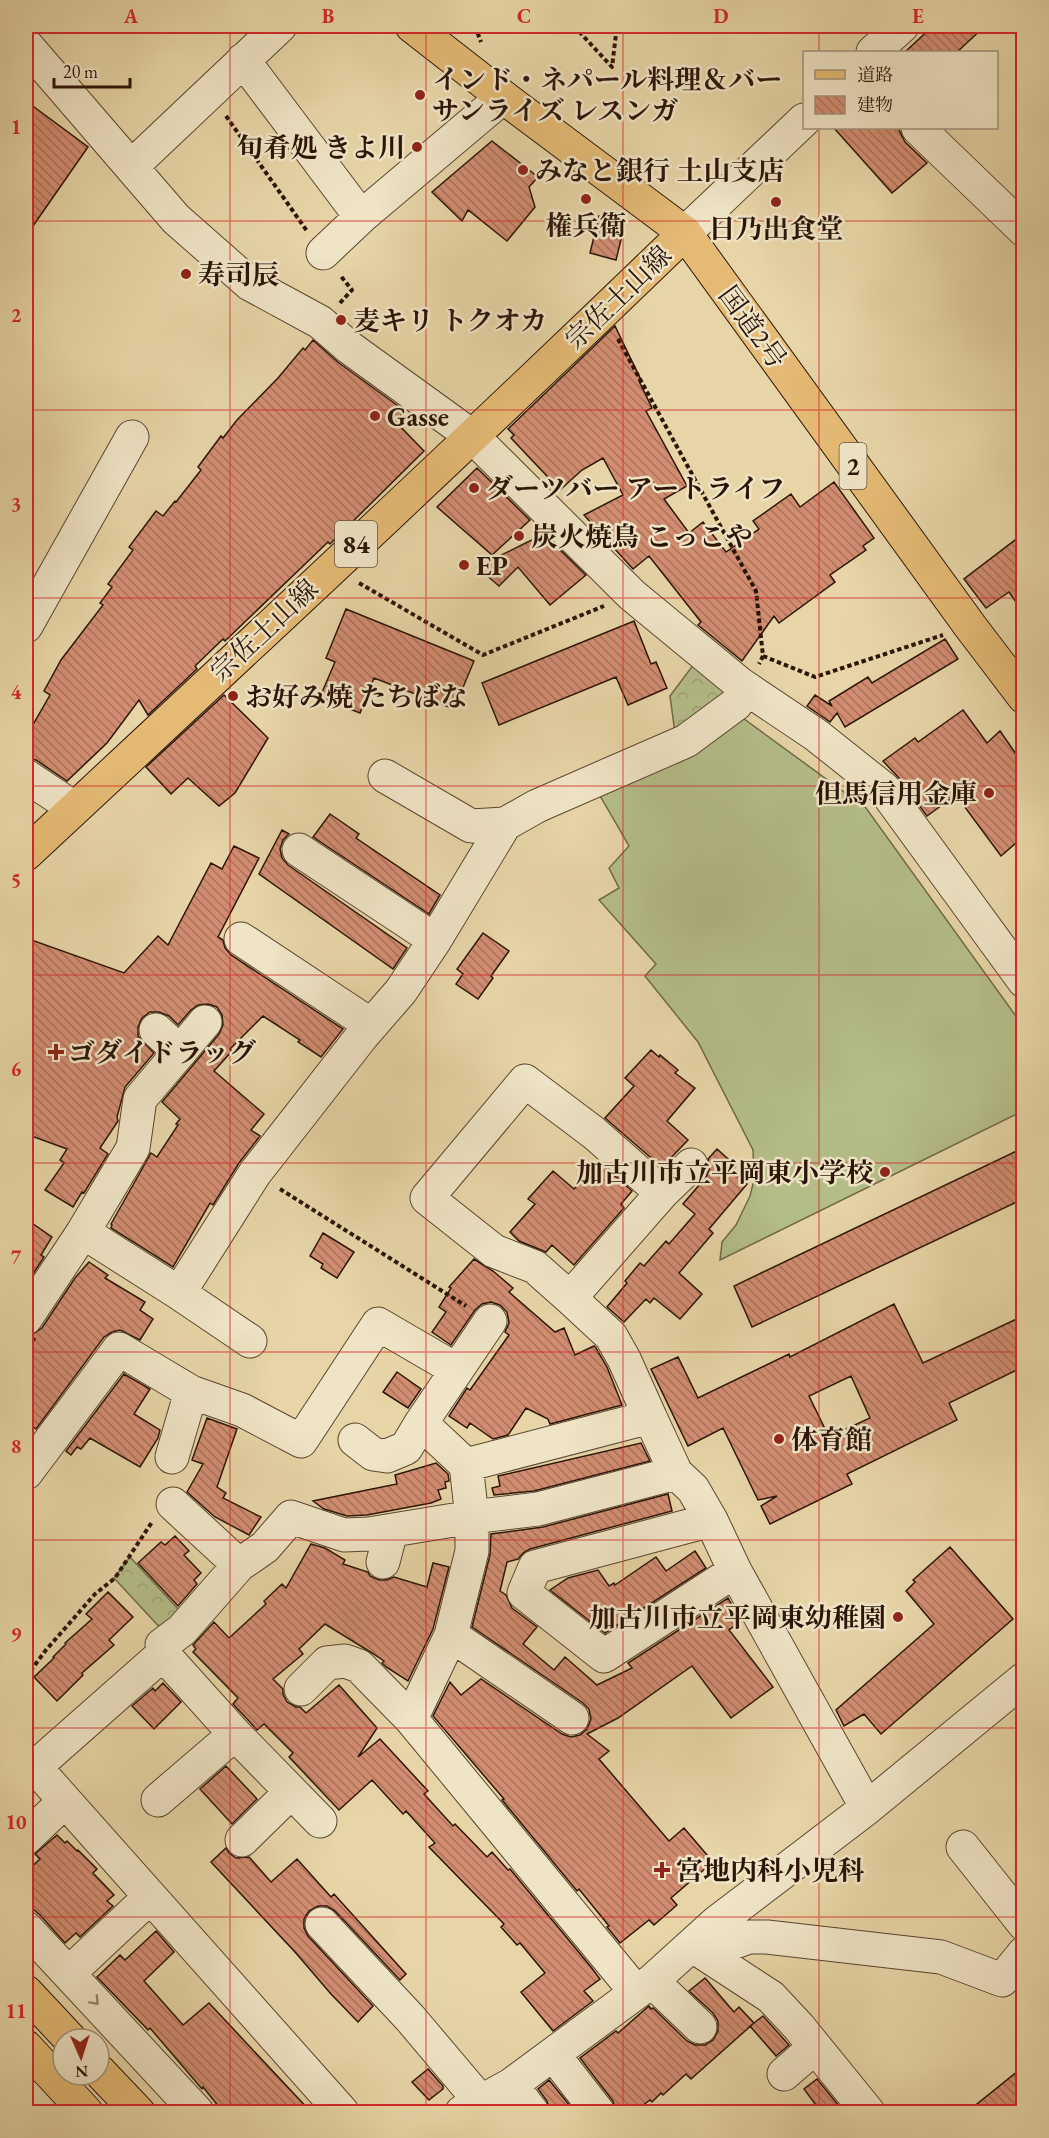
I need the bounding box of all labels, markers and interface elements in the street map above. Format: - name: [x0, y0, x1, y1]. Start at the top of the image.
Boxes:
- text: A: [123, 3, 139, 29]
- text: B: [322, 3, 334, 29]
- text: C: [517, 3, 531, 29]
- text: D: [713, 3, 729, 29]
- text: E: [912, 3, 924, 29]
- scale bar: [54, 51, 130, 89]
- legend: [803, 51, 998, 129]
- text: 20 m: [63, 60, 98, 83]
- place label: インド・ネパール料理＆バー サンライズ レスンガ: [432, 62, 782, 128]
- text: 道路: [857, 63, 893, 86]
- marker: インド・ネパール料理＆バー サンライズ レスンガ: [413, 88, 427, 102]
- text: 建物: [857, 93, 893, 116]
- text: 1: [11, 114, 21, 140]
- place label: 旬肴処 きよ川: [237, 130, 405, 165]
- marker: 旬肴処 きよ川: [410, 140, 424, 154]
- place label: みなと銀行 土山支店: [535, 153, 784, 188]
- marker: みなと銀行 土山支店: [516, 163, 530, 177]
- marker: 権兵衛: [579, 192, 593, 206]
- marker: 日乃出食堂: [769, 195, 783, 209]
- place label: 権兵衛: [546, 208, 627, 243]
- place label: 日乃出食堂: [709, 211, 844, 246]
- street label: 宗佐土山線: [557, 238, 679, 356]
- place label: 寿司辰: [198, 257, 279, 292]
- marker: 寿司辰: [179, 267, 193, 281]
- street label: 国道2号: [711, 279, 795, 375]
- text: 2: [11, 302, 22, 328]
- place label: 麦キリ トクオカ: [353, 303, 547, 338]
- marker: 麦キリ トクオカ: [334, 313, 348, 327]
- place label: Gasse: [387, 399, 449, 434]
- marker: Gasse: [368, 409, 382, 423]
- road number: 2: [840, 443, 866, 489]
- place label: ダーツバー アートライフ: [486, 471, 785, 506]
- marker: ダーツバー アートライフ: [467, 481, 481, 495]
- text: 3: [11, 491, 21, 517]
- place label: 炭火焼鳥 こっこや: [531, 519, 753, 554]
- road number: 84: [335, 521, 377, 567]
- marker: 炭火焼鳥 こっこや: [512, 529, 526, 543]
- place label: EP: [476, 548, 508, 583]
- marker: EP: [457, 558, 471, 572]
- street label: 宗佐土山線: [203, 571, 325, 689]
- text: 4: [11, 679, 22, 705]
- place label: お好み焼 たちばな: [245, 679, 467, 714]
- marker: お好み焼 たちばな: [226, 689, 240, 703]
- place label: 但馬信用金庫: [815, 776, 977, 811]
- marker: 但馬信用金庫: [982, 786, 996, 800]
- text: 5: [11, 867, 21, 893]
- place label: ゴダイドラッグ: [68, 1035, 256, 1070]
- marker: ゴダイドラッグ: [49, 1045, 63, 1059]
- text: 6: [11, 1056, 22, 1082]
- place label: 加古川市立平岡東小学校: [576, 1155, 873, 1190]
- marker: 加古川市立平岡東小学校: [878, 1165, 892, 1179]
- text: 7: [11, 1244, 22, 1270]
- place label: 体育館: [791, 1422, 872, 1457]
- marker: 体育館: [772, 1432, 786, 1446]
- text: 8: [11, 1433, 21, 1459]
- place label: 加古川市立平岡東幼稚園: [589, 1600, 886, 1635]
- marker: 加古川市立平岡東幼稚園: [891, 1610, 905, 1624]
- text: 9: [11, 1621, 22, 1647]
- text: 10: [5, 1809, 27, 1835]
- place label: 宮地内科小児科: [676, 1853, 865, 1888]
- marker: 宮地内科小児科: [653, 1861, 671, 1879]
- one-way arrow: [87, 1994, 98, 2005]
- text: 11: [5, 1998, 27, 2024]
- north arrow: [51, 2027, 111, 2087]
- text: N: [75, 2061, 89, 2082]

